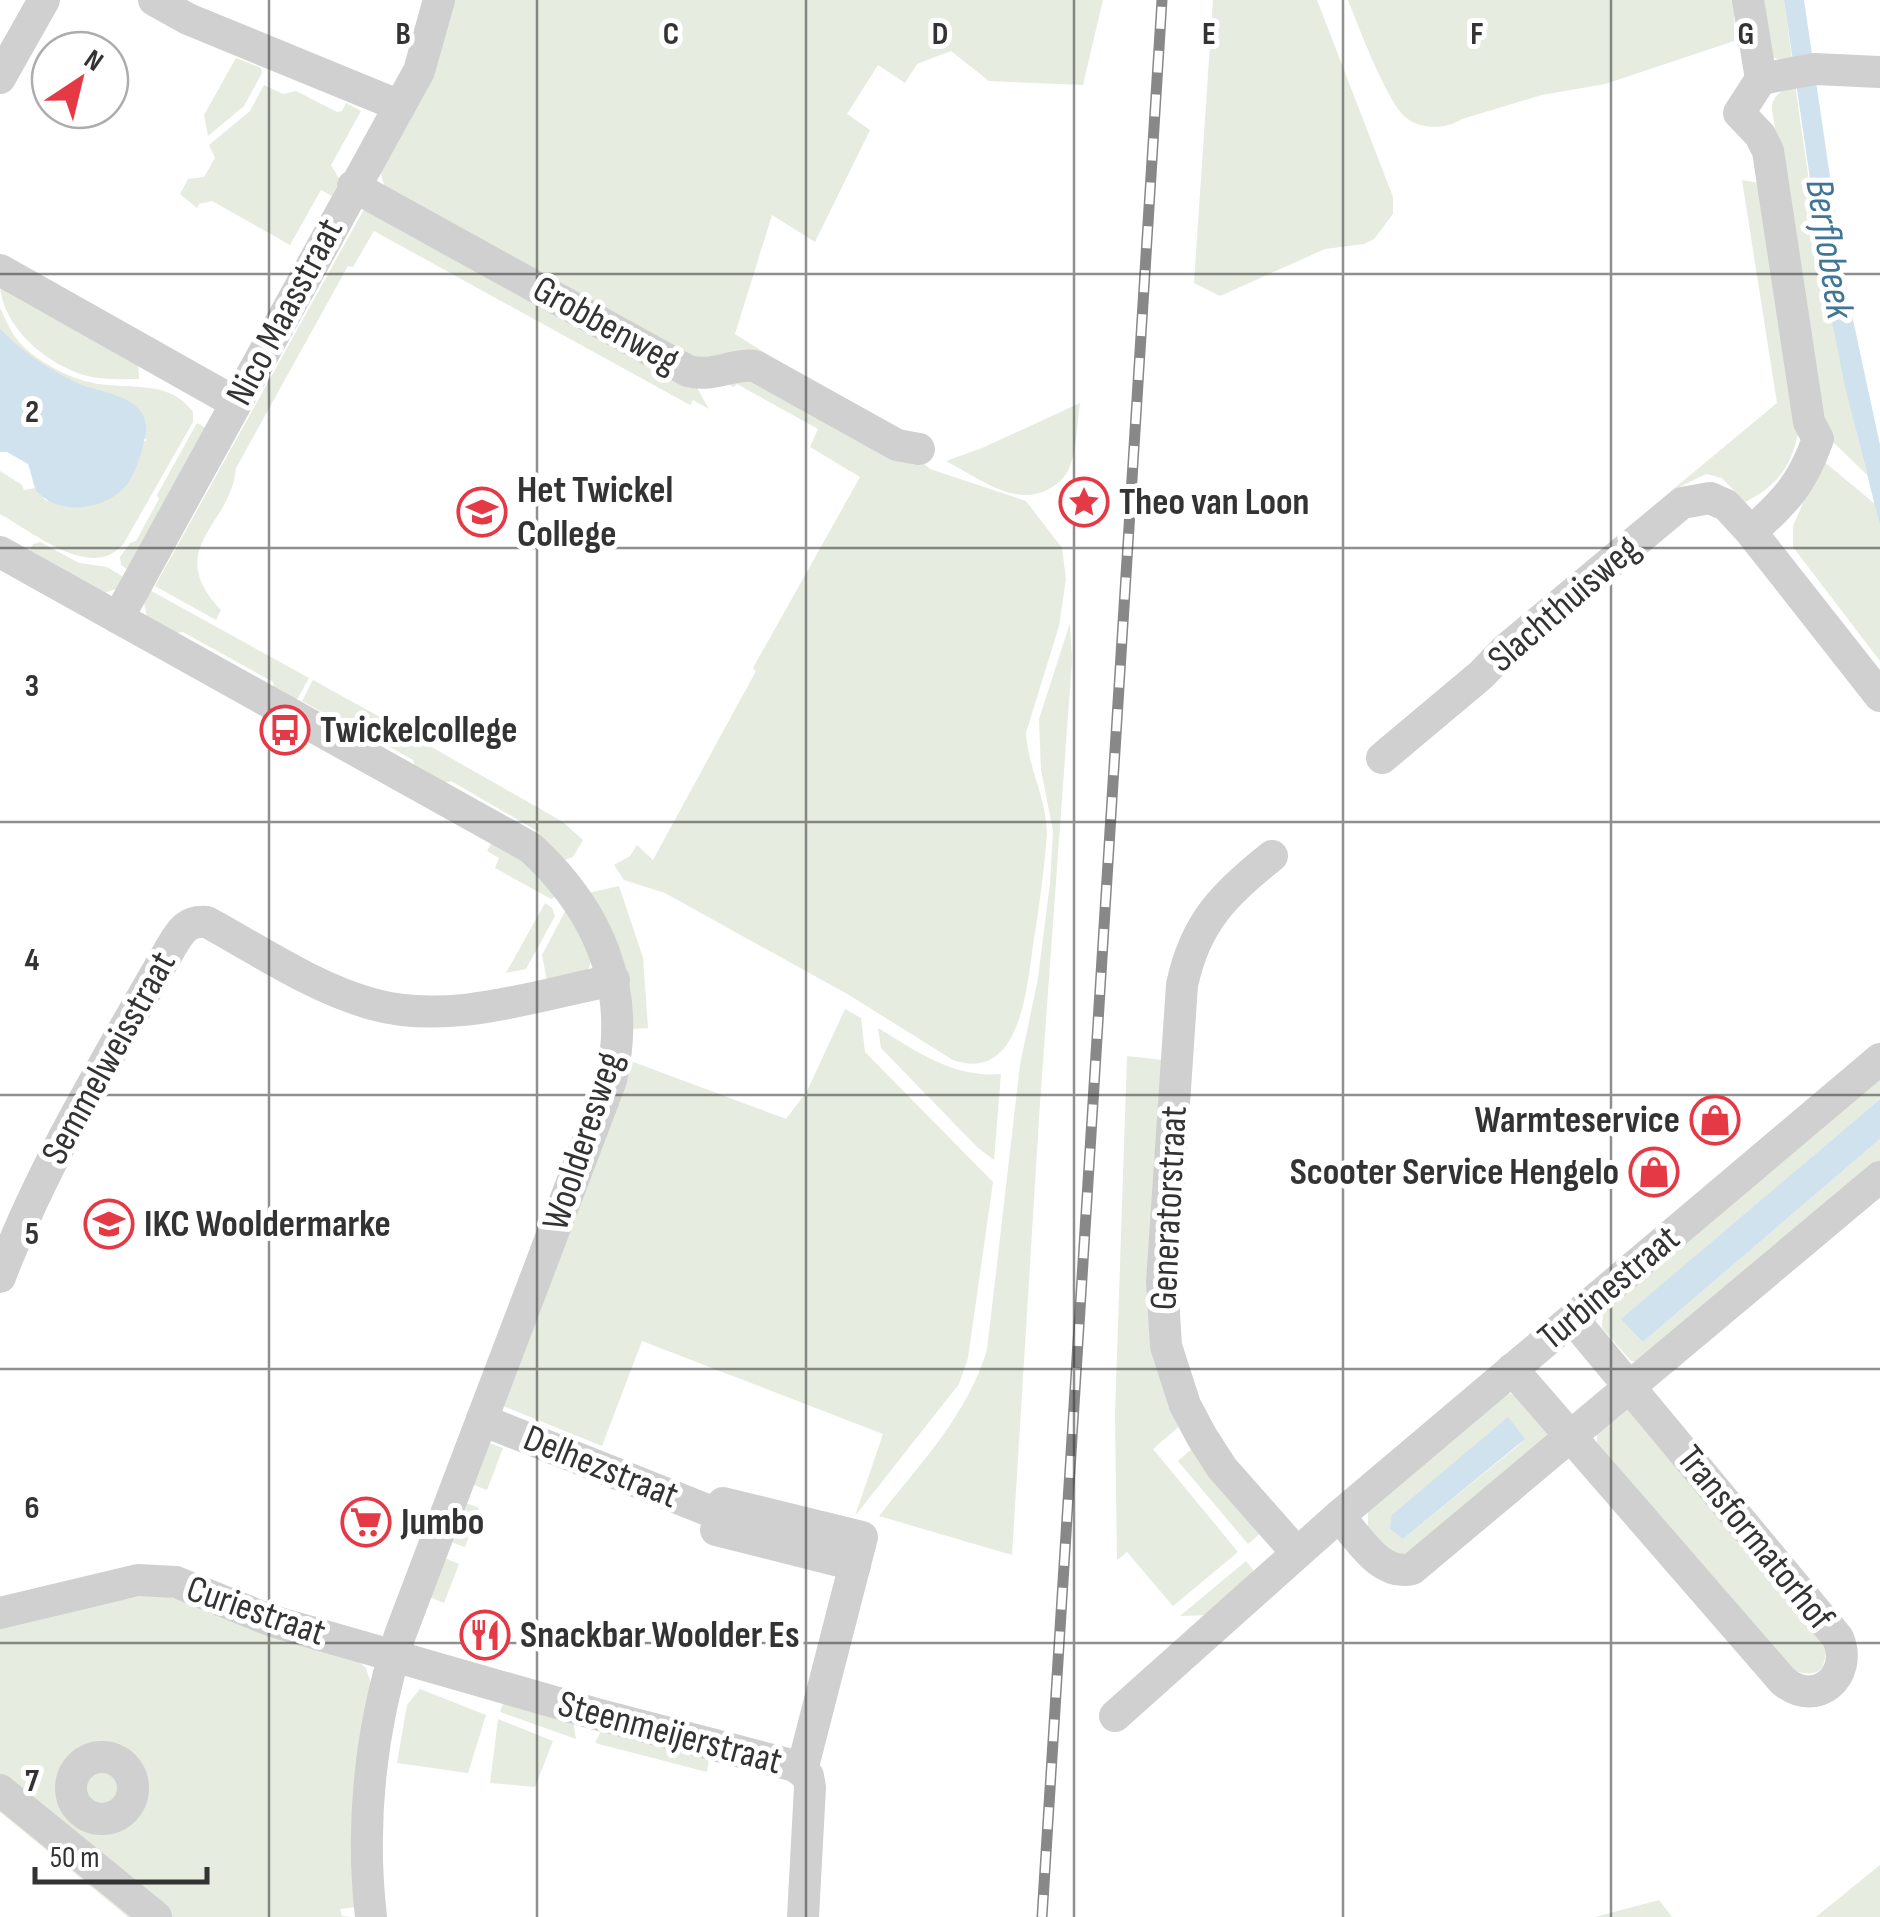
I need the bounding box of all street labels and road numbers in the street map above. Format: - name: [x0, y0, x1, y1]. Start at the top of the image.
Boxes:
- street label: Nico Maasstraat: [217, 211, 353, 413]
- street label: Grobbenweg: [525, 267, 687, 383]
- street label: Slachthuisweg: [1479, 526, 1649, 682]
- street label: Semmelweisstraat: [32, 944, 186, 1172]
- street label: Woolderesweg: [533, 1046, 633, 1236]
- street label: Generatorstraat: [1141, 1105, 1197, 1311]
- street label: Turbinestraat: [1529, 1216, 1689, 1360]
- street label: Delhezstraat: [517, 1416, 685, 1518]
- street label: Transformatorhof: [1667, 1437, 1844, 1640]
- street label: Curiestraat: [181, 1566, 331, 1656]
- street label: Steenmeijerstraat: [553, 1682, 787, 1784]

